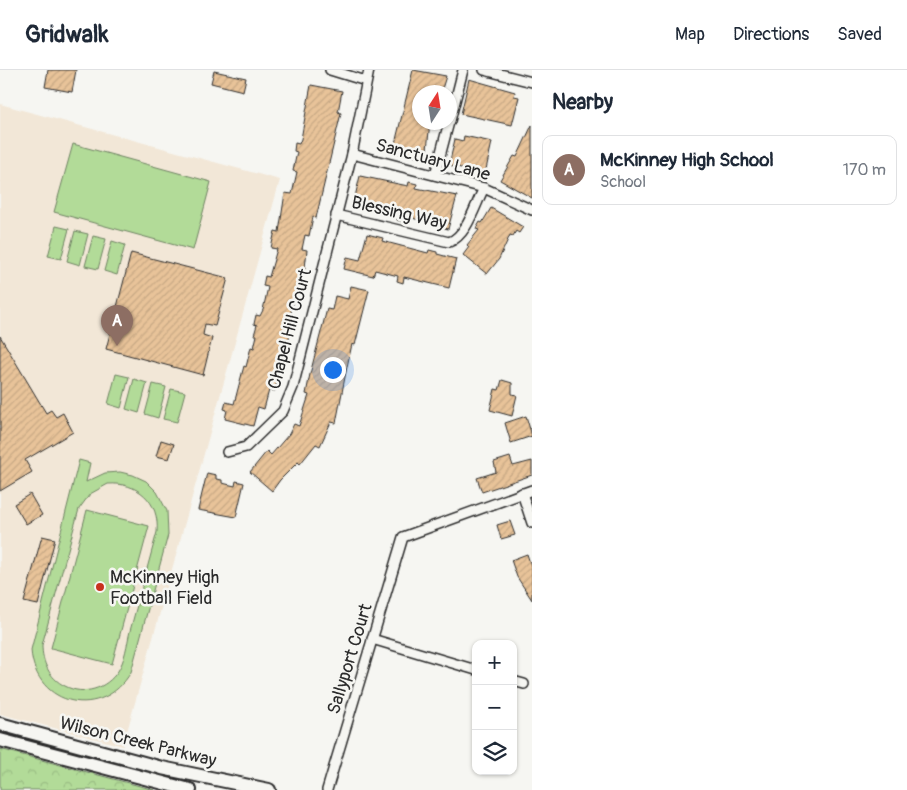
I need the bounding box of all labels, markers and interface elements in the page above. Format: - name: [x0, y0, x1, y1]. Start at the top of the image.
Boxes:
- text: Gridwalk: [25, 20, 109, 49]
- text: Map: [675, 23, 705, 46]
- text: Directions: [733, 23, 809, 46]
- text: Saved: [837, 23, 882, 46]
- north arrow: [412, 85, 457, 130]
- text: Nearby: [552, 89, 613, 116]
- street label: Sanctuary Lane: [373, 134, 493, 186]
- text: McKinney High School: [600, 148, 774, 172]
- text: A: [564, 160, 574, 180]
- text: 170 m: [843, 160, 886, 180]
- text: School: [600, 172, 646, 192]
- street label: Blessing Way: [349, 191, 449, 235]
- street label: Chapel Hill Court: [263, 265, 317, 392]
- pin: A: [101, 305, 133, 346]
- your location: [320, 357, 346, 383]
- place label: McKinney High Football Field: [110, 566, 219, 610]
- marker: McKinney High Football Field: [94, 581, 106, 593]
- street label: Sallyport Court: [322, 600, 378, 717]
- map controls: [472, 640, 517, 775]
- button: +: [472, 640, 517, 685]
- button: −: [472, 685, 517, 730]
- street label: Wilson Creek Parkway: [57, 711, 219, 773]
- button: layers: [472, 730, 517, 775]

